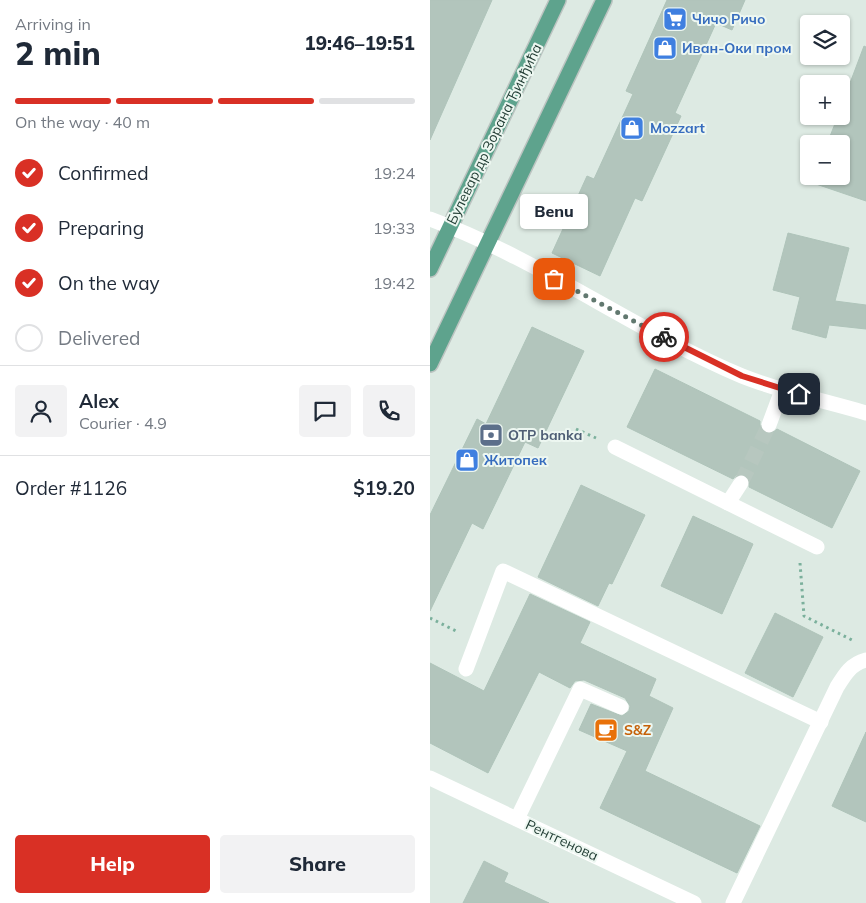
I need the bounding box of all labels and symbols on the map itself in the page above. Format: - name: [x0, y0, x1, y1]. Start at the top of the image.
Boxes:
- supermarket icon: Чичо Ричо: [662, 6, 688, 32]
- place label: Чичо Ричо: [692, 10, 766, 28]
- shop icon: Иван-Оки пром: [652, 35, 678, 61]
- place label: Иван-Оки пром: [682, 39, 791, 57]
- street label: Булевар др Зорана Ђинђића: [442, 41, 546, 227]
- shop icon: Mozzart: [619, 115, 645, 141]
- place label: Mozzart: [650, 119, 706, 137]
- callout: Benu: [520, 194, 588, 229]
- pin: [533, 258, 575, 300]
- courier: [639, 312, 689, 362]
- pin: [778, 373, 820, 415]
- bank icon: OTP banka: [478, 422, 504, 448]
- place label: OTP banka: [508, 426, 582, 444]
- shop icon: Житопек: [454, 447, 480, 473]
- place label: Житопек: [484, 451, 548, 469]
- cafe icon: S&Z: [593, 717, 619, 743]
- place label: S&Z: [624, 721, 652, 739]
- street label: Рентгенова: [523, 815, 601, 865]

